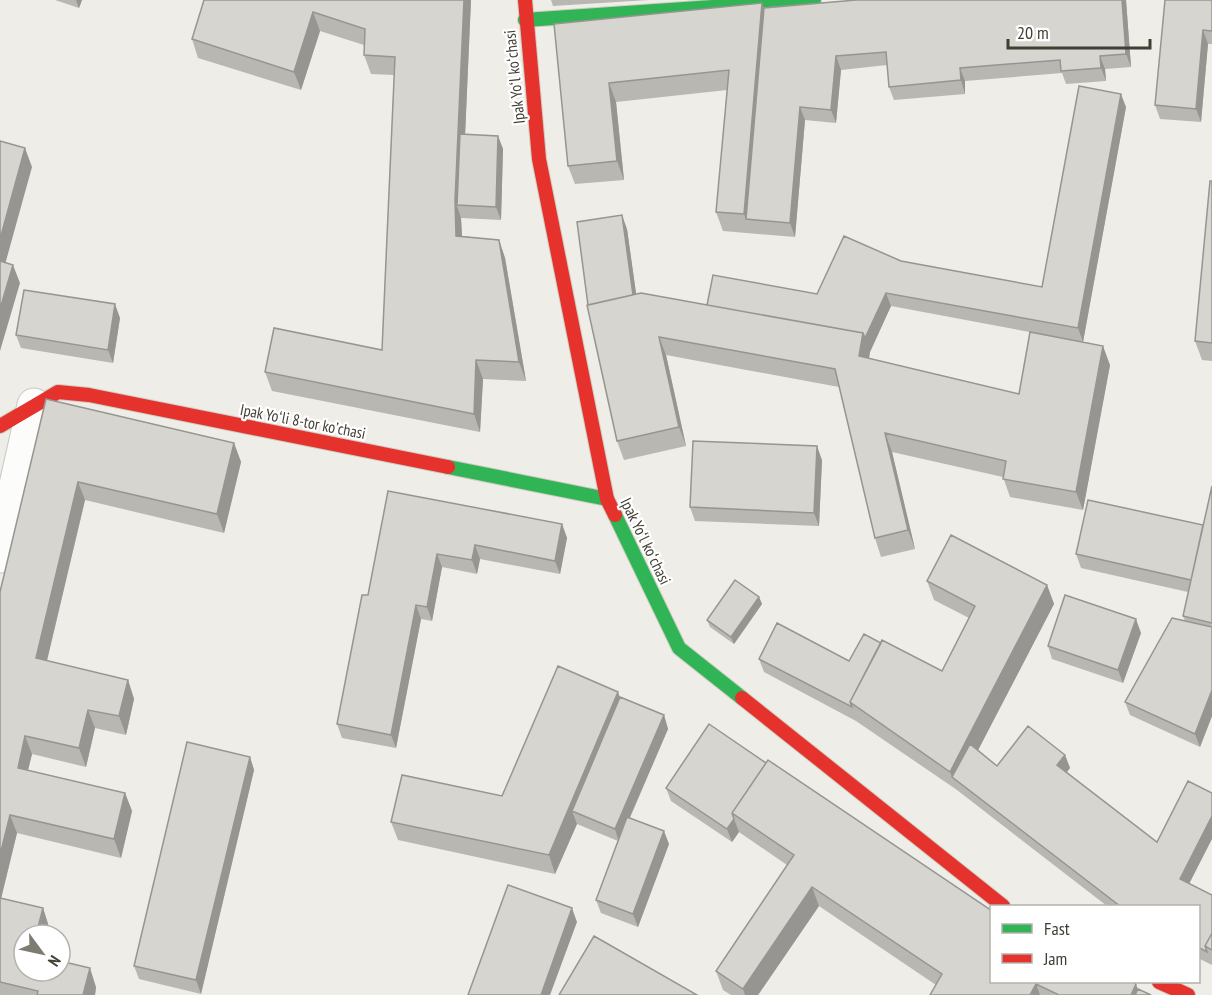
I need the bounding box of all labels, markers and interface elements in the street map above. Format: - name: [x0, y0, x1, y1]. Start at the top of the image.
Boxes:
- scale bar: [1008, 12, 1150, 50]
- text: 20 m: [1017, 21, 1049, 44]
- street label: Ipak Yoʻl koʻchasi: [499, 29, 529, 125]
- street label: Ipak Yoʻli 8-tor koʼchasi: [239, 399, 367, 443]
- street label: Ipak Yoʻl koʻchasi: [616, 494, 676, 588]
- legend: [990, 905, 1200, 983]
- text: Fast: [1044, 917, 1070, 940]
- north arrow: [12, 923, 72, 983]
- text: Jam: [1043, 947, 1067, 970]
- text: N: [44, 952, 65, 970]

